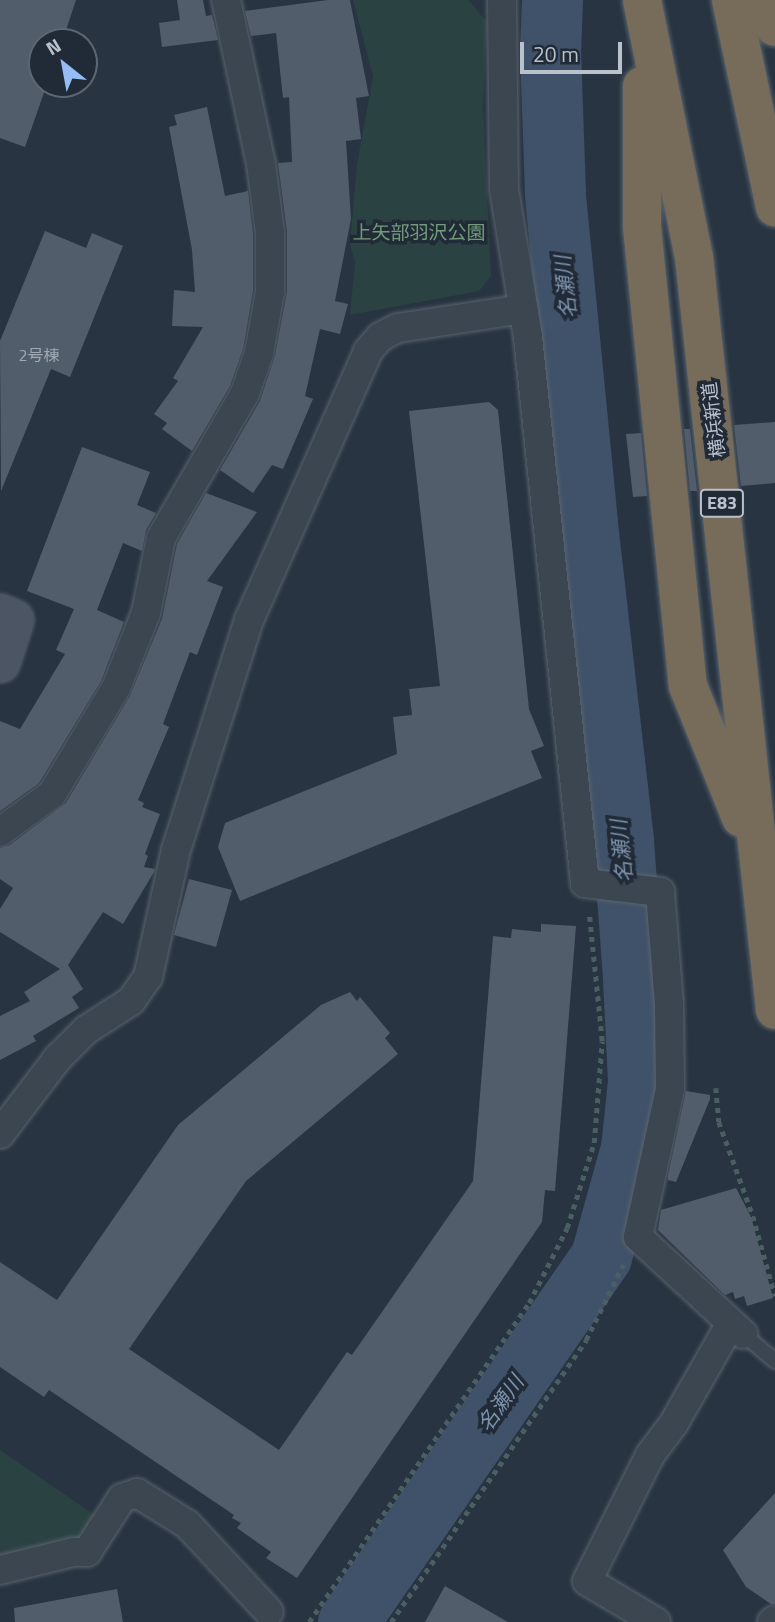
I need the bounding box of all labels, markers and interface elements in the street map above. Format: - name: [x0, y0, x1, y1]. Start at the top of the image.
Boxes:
- north arrow: [28, 28, 98, 98]
- scale bar: [523, 28, 624, 72]
- text: N: [40, 30, 66, 62]
- text: 20 m: [533, 38, 579, 70]
- park label: 上矢部羽沢公園: [353, 221, 485, 243]
- water label: 名瀬川: [549, 254, 581, 320]
- house number: 2号棟: [19, 345, 59, 365]
- street label: 横浜新道: [697, 381, 729, 459]
- road number: E83: [699, 489, 745, 518]
- water label: 名瀬川: [605, 818, 637, 884]
- water label: 名瀬川: [472, 1370, 528, 1436]

